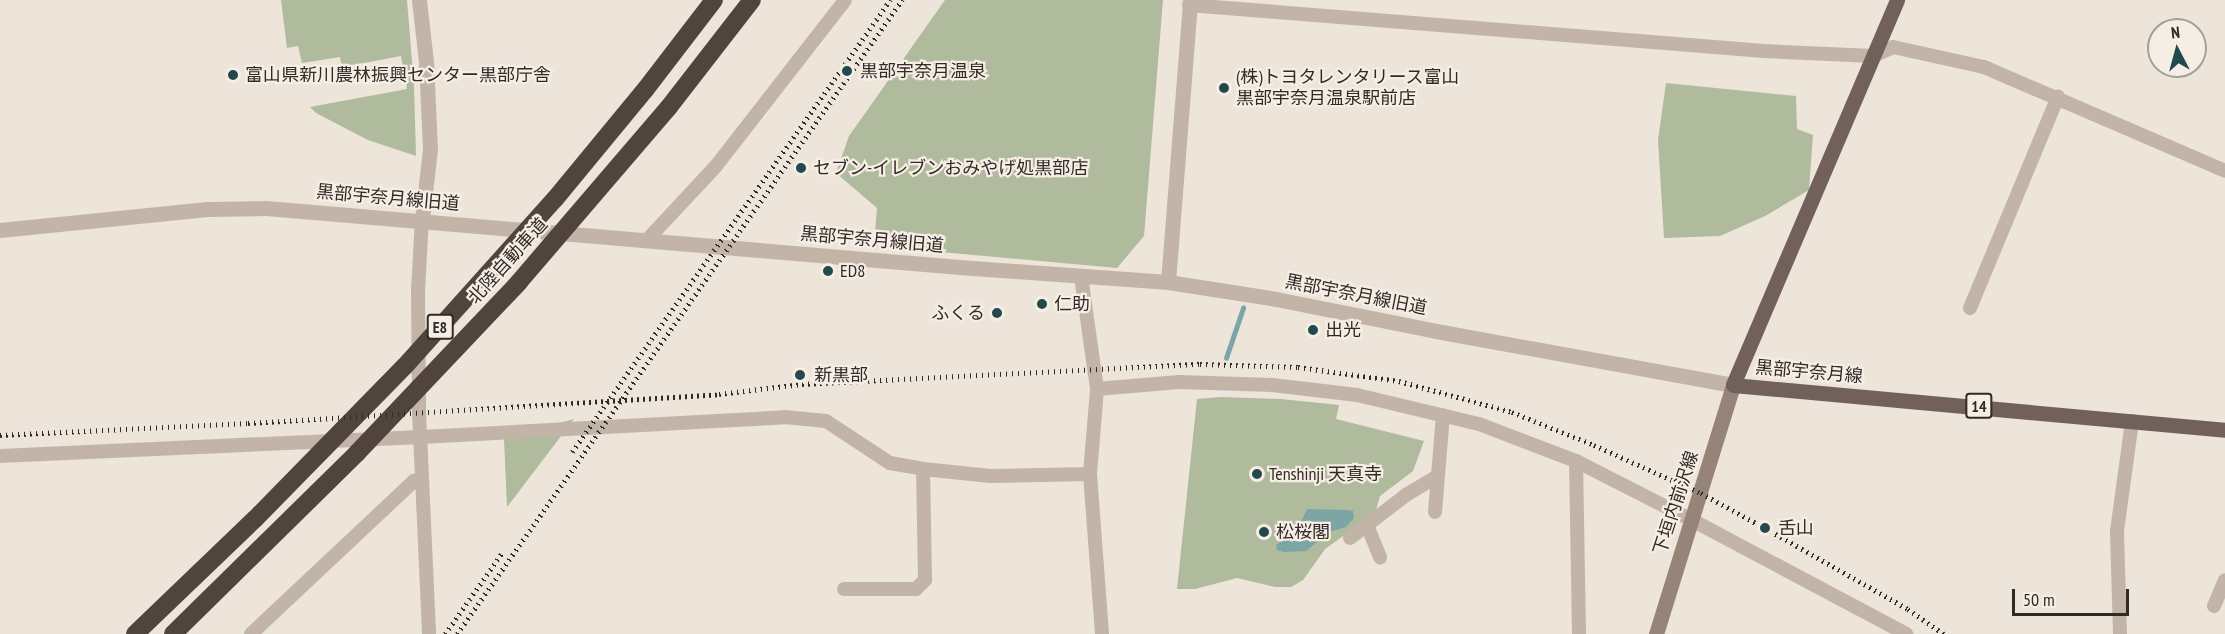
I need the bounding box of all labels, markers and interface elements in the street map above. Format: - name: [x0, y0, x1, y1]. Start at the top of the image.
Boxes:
- north arrow: [2147, 18, 2207, 78]
- text: N: [2170, 22, 2181, 42]
- place label: 黒部宇奈月温泉: [860, 60, 986, 82]
- marker: 黒部宇奈月温泉: [838, 62, 856, 80]
- place label: 富山県新川農林振興センター黒部庁舎: [245, 64, 551, 86]
- place label: (株)トヨタレンタリース富山 黒部宇奈月温泉駅前店: [1236, 67, 1460, 110]
- marker: 富山県新川農林振興センター黒部庁舎: [226, 68, 240, 82]
- marker: (株)トヨタレンタリース富山 黒部宇奈月温泉駅前店: [1217, 81, 1231, 95]
- place label: セブン-イレブンおみやげ処黒部店: [813, 157, 1088, 179]
- marker: セブン-イレブンおみやげ処黒部店: [794, 161, 808, 175]
- street label: 黒部宇奈月線旧道: [315, 181, 461, 215]
- street label: 北陸自動車道: [464, 214, 552, 308]
- street label: 黒部宇奈月線旧道: [799, 223, 945, 257]
- place label: ED8: [840, 260, 865, 282]
- marker: ED8: [821, 264, 835, 278]
- street label: 黒部宇奈月線旧道: [1283, 271, 1429, 319]
- place label: 仁助: [1054, 293, 1090, 315]
- marker: 仁助: [1035, 297, 1049, 311]
- place label: ふくる: [931, 302, 985, 324]
- marker: ふくる: [990, 306, 1004, 320]
- road number: E8: [426, 314, 454, 340]
- place label: 出光: [1325, 319, 1361, 341]
- marker: 出光: [1306, 323, 1320, 337]
- street label: 黒部宇奈月線: [1754, 357, 1864, 387]
- place label: 新黒部: [814, 364, 868, 386]
- marker: 新黒部: [791, 366, 809, 384]
- road number: 14: [1964, 393, 1994, 419]
- street label: 下垣内前沢線: [1649, 448, 1703, 558]
- place label: Tenshinji 天真寺: [1269, 463, 1382, 485]
- marker: Tenshinji 天真寺: [1250, 467, 1264, 481]
- place label: 舌山: [1778, 517, 1814, 539]
- marker: 舌山: [1756, 519, 1774, 537]
- place label: 松桜閣: [1276, 521, 1330, 543]
- marker: 松桜閣: [1257, 525, 1271, 539]
- scale bar: [2015, 577, 2132, 615]
- text: 50 m: [2023, 588, 2055, 611]

